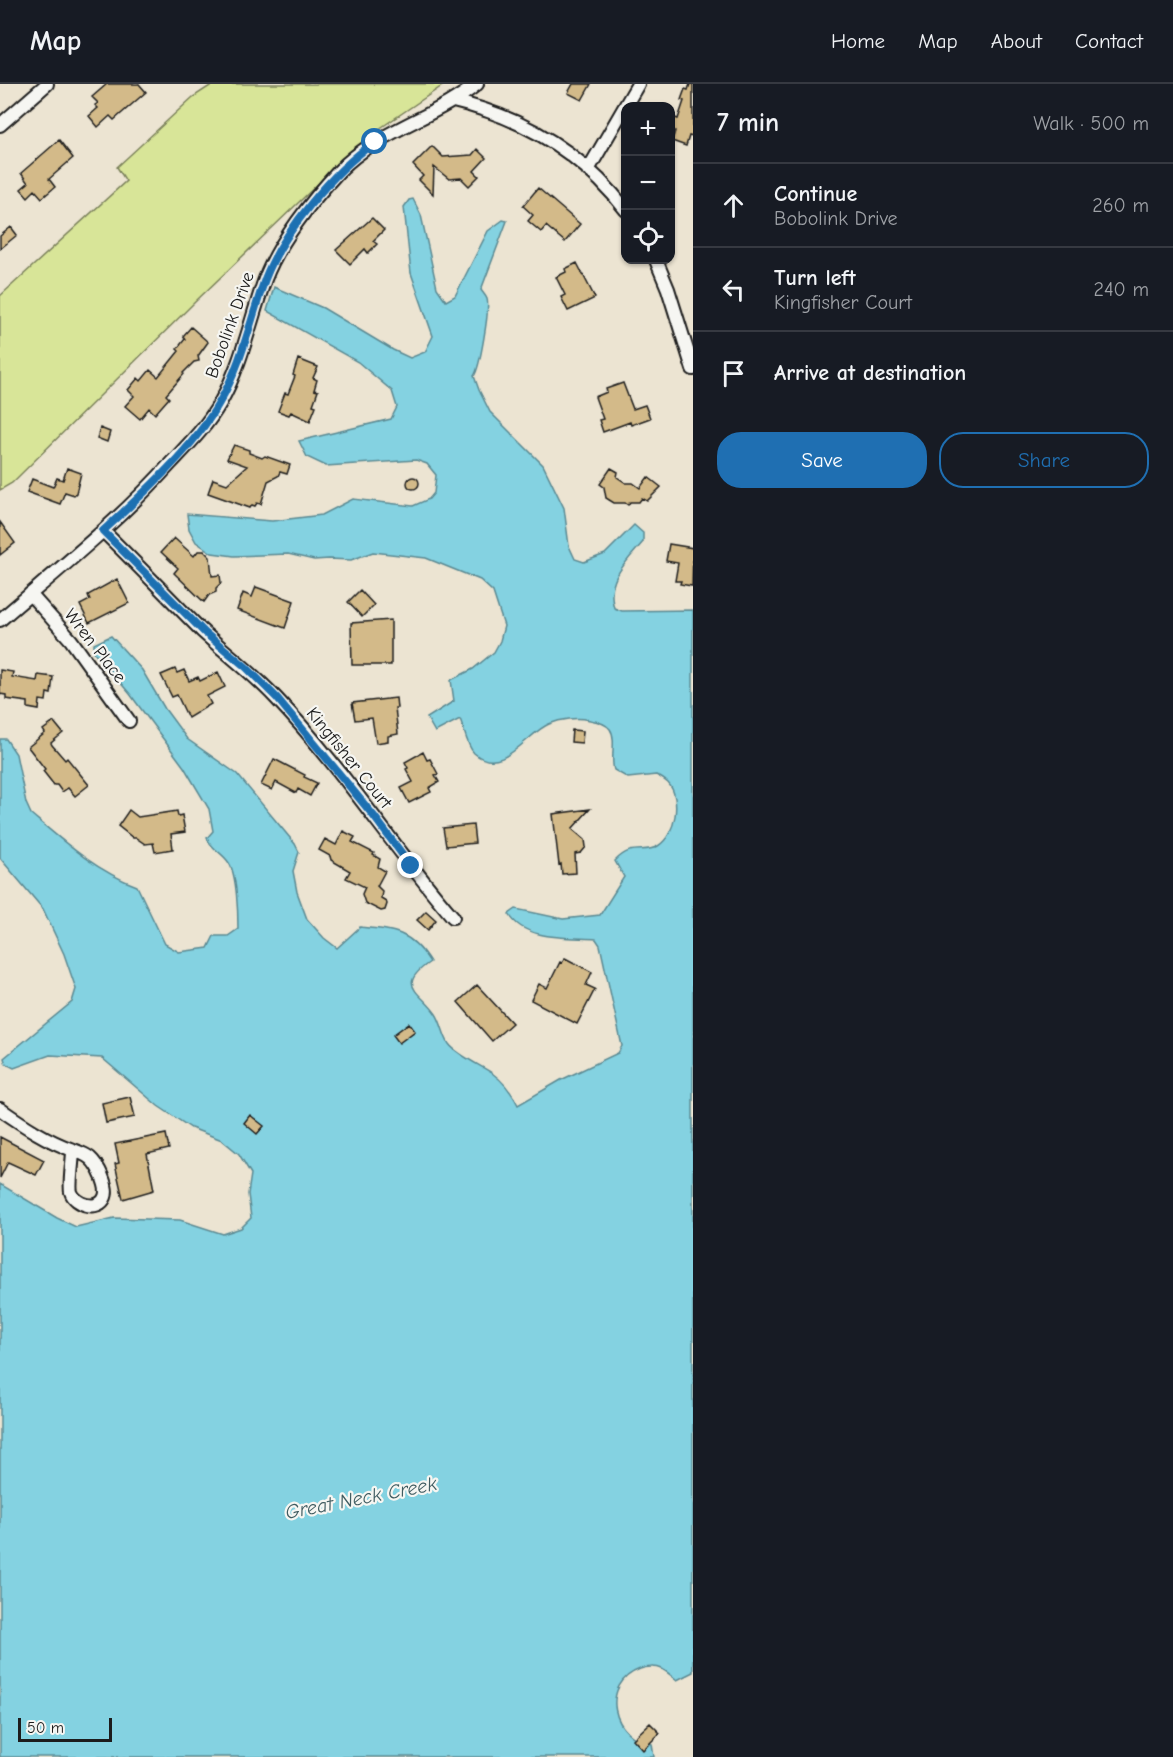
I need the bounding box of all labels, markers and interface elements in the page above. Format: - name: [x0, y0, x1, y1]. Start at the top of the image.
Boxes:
- text: Map: [30, 25, 81, 57]
- text: Home: [831, 29, 885, 53]
- text: Map: [918, 29, 958, 53]
- text: About: [991, 29, 1042, 53]
- text: Contact: [1075, 29, 1143, 53]
- map controls: [621, 102, 675, 264]
- button: +: [621, 102, 675, 156]
- text: 7 min: [717, 108, 779, 138]
- text: Walk · 500 m: [1033, 112, 1149, 135]
- route start: [361, 128, 387, 154]
- button: −: [621, 156, 675, 210]
- text: Continue: [774, 181, 857, 207]
- icon: ahead: [717, 189, 750, 222]
- text: 260 m: [1092, 194, 1149, 217]
- text: Bobolink Drive: [774, 207, 898, 230]
- button: locate: [621, 210, 675, 264]
- text: Turn left: [774, 265, 856, 291]
- street label: Bobolink Drive: [201, 269, 259, 381]
- icon: left: [717, 273, 750, 306]
- text: 240 m: [1094, 278, 1149, 301]
- text: Kingfisher Court: [774, 291, 912, 314]
- icon: arrive: [717, 357, 750, 390]
- text: Arrive at destination: [774, 360, 966, 386]
- button: Save: [717, 432, 927, 488]
- button: Share: [939, 432, 1149, 488]
- street label: Wren Place: [60, 605, 130, 687]
- street label: Kingfisher Court: [302, 703, 397, 814]
- route end: [397, 852, 423, 878]
- water label: Great Neck Creek: [283, 1472, 439, 1524]
- scale bar: [18, 1715, 112, 1742]
- text: 50 m: [27, 1719, 64, 1737]

